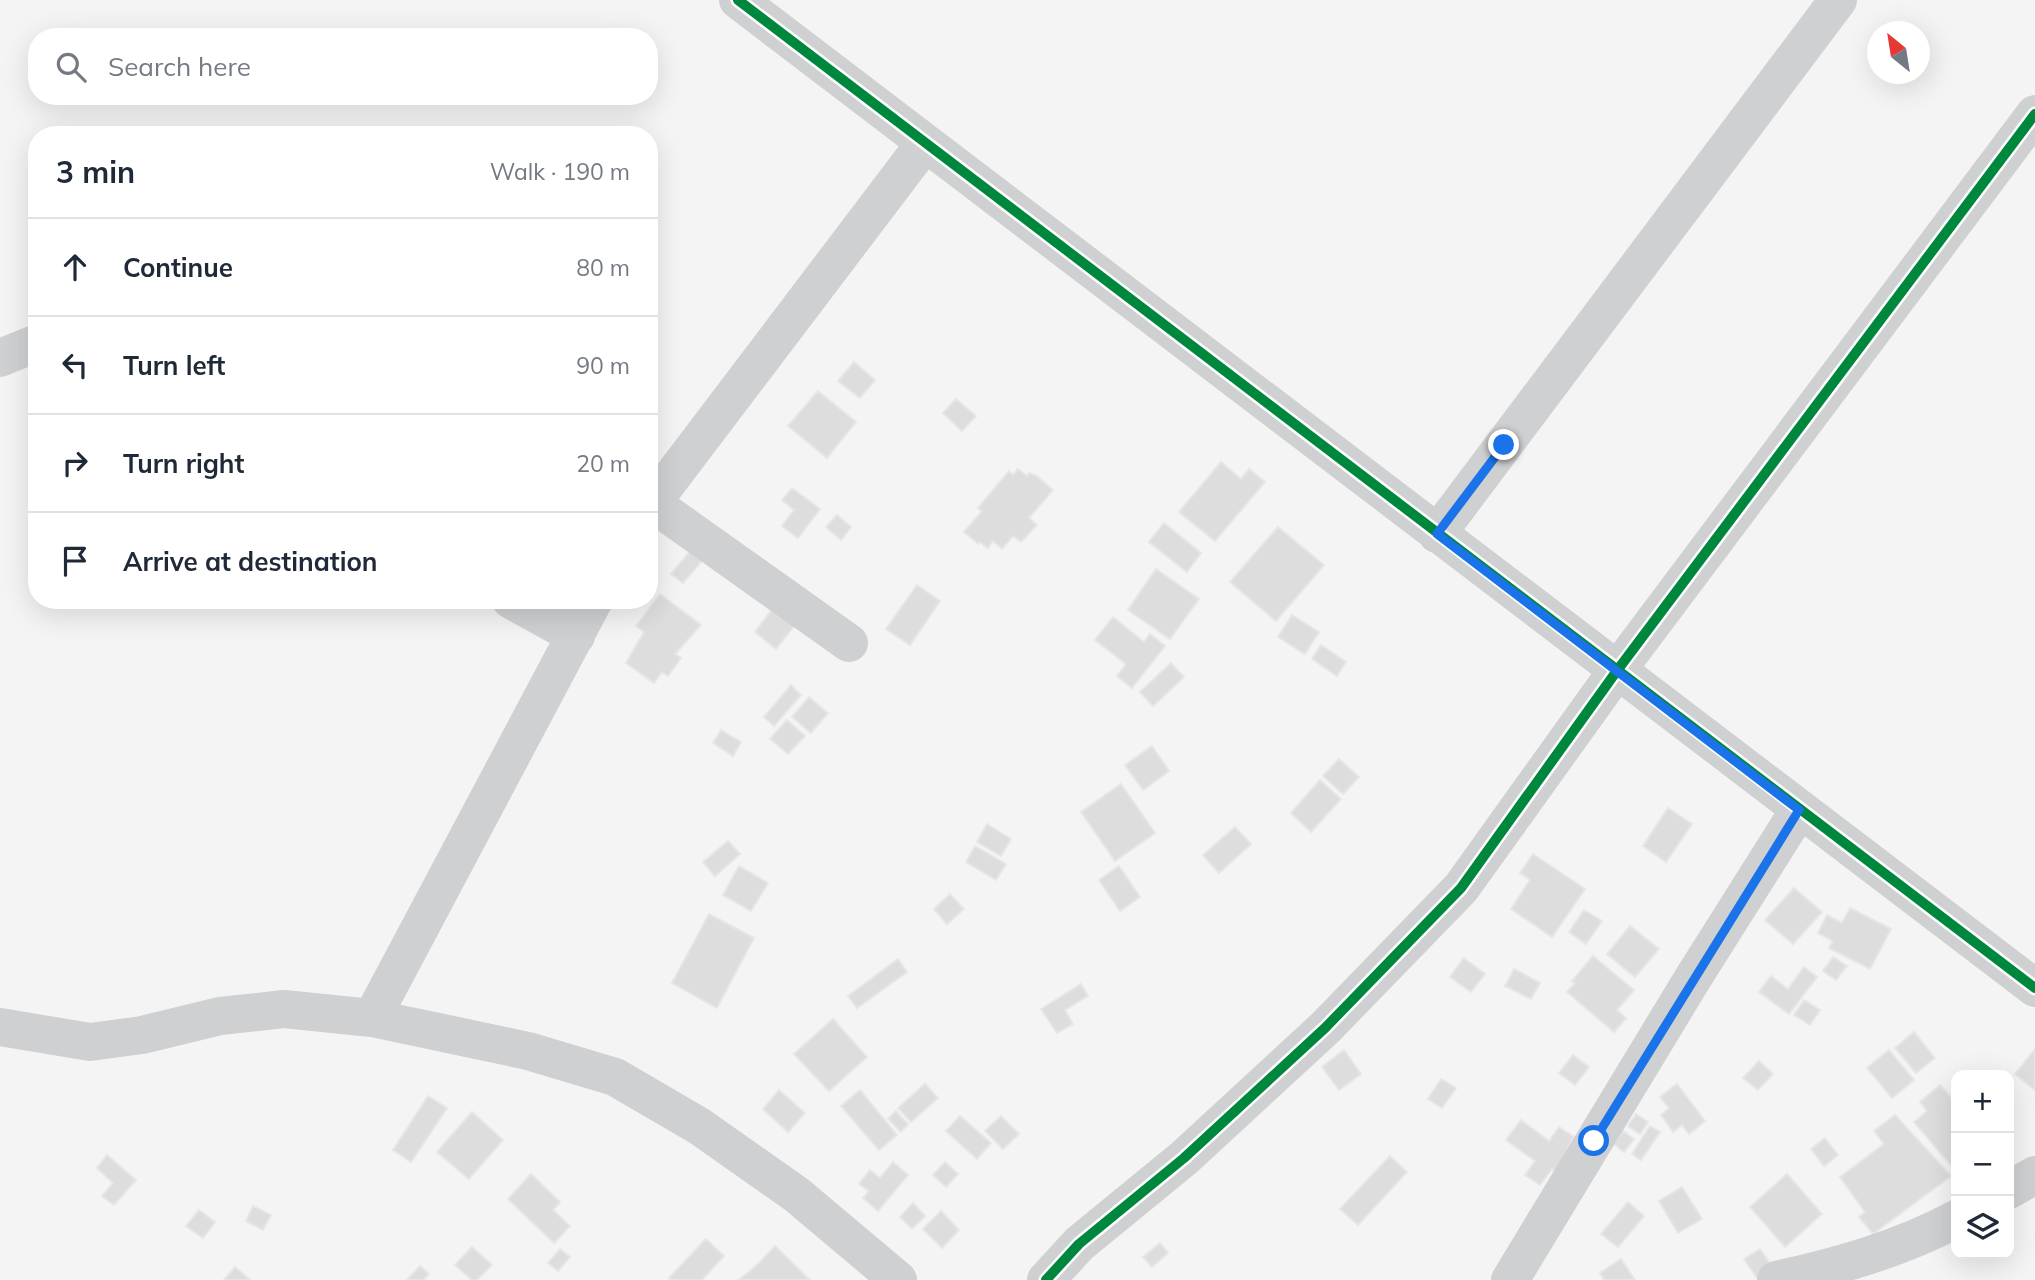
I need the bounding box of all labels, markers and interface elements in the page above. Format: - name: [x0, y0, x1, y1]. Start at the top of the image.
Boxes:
- north arrow: [1867, 21, 1930, 84]
- search box: [28, 28, 658, 105]
- icon: search: [52, 48, 90, 86]
- text: Search here: [108, 50, 251, 83]
- text: 3 min: [56, 153, 135, 191]
- text: Walk · 190 m: [490, 157, 630, 186]
- icon: ahead: [56, 248, 94, 286]
- text: Continue: [123, 251, 233, 284]
- text: 80 m: [576, 253, 630, 282]
- icon: left: [56, 346, 94, 384]
- text: Turn left: [123, 349, 225, 382]
- text: 90 m: [576, 351, 630, 380]
- route end: [1488, 429, 1519, 460]
- icon: right: [56, 444, 94, 482]
- text: Turn right: [123, 447, 244, 480]
- text: 20 m: [576, 449, 630, 478]
- icon: arrive: [56, 542, 94, 580]
- text: Arrive at destination: [123, 545, 378, 578]
- map controls: [1951, 1070, 2014, 1259]
- button: +: [1951, 1070, 2014, 1133]
- route start: [1578, 1125, 1609, 1156]
- button: −: [1951, 1133, 2014, 1196]
- button: layers: [1951, 1196, 2014, 1259]

